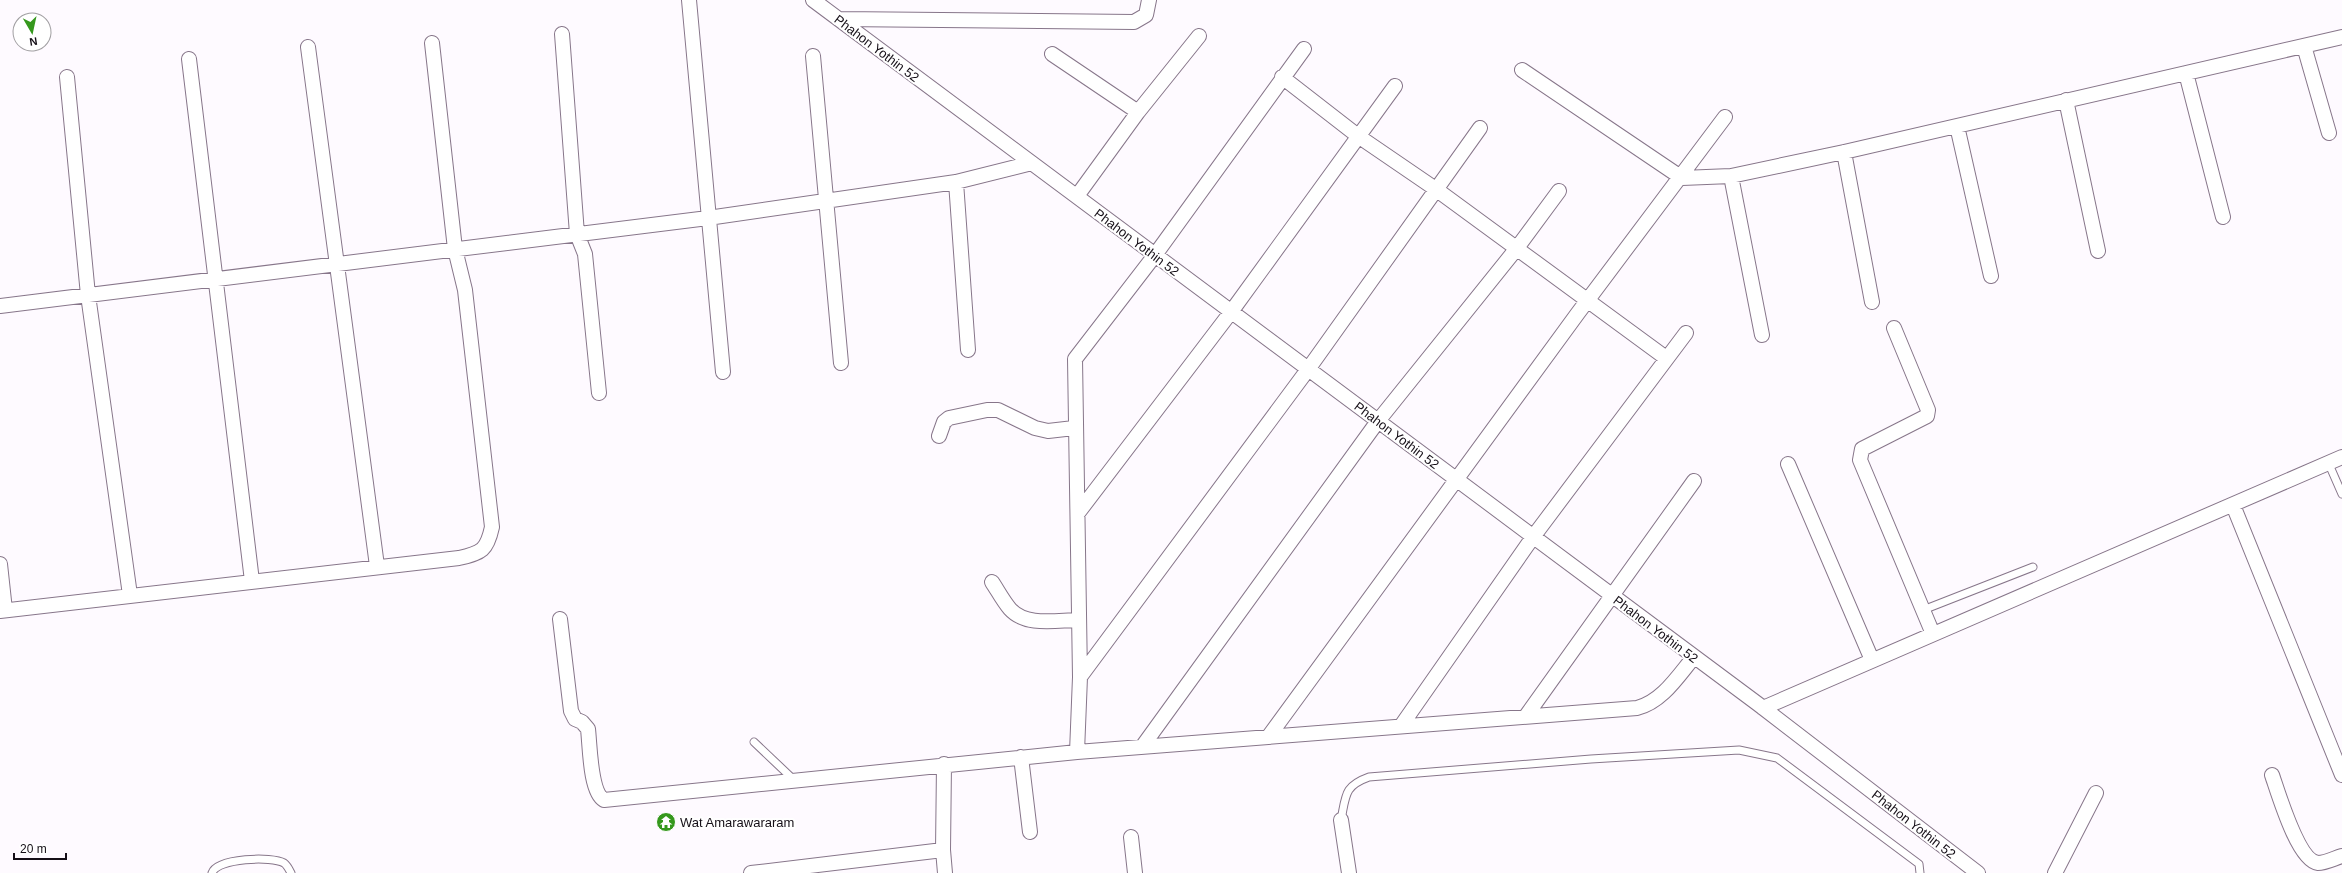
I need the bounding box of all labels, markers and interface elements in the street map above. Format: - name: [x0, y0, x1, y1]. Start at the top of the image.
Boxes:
- north arrow: [12, 12, 52, 52]
- street label: Phahon Yothin 52: [831, 12, 922, 85]
- text: N: [29, 35, 38, 48]
- street label: Phahon Yothin 52: [1091, 206, 1182, 279]
- street label: Phahon Yothin 52: [1351, 399, 1442, 472]
- street label: Phahon Yothin 52: [1610, 593, 1701, 666]
- street label: Phahon Yothin 52: [1869, 787, 1958, 862]
- temple icon: Wat Amarawararam: [655, 811, 677, 833]
- place label: Wat Amarawararam: [680, 815, 794, 830]
- scale bar: [14, 835, 66, 861]
- text: 20 m: [20, 842, 47, 856]

